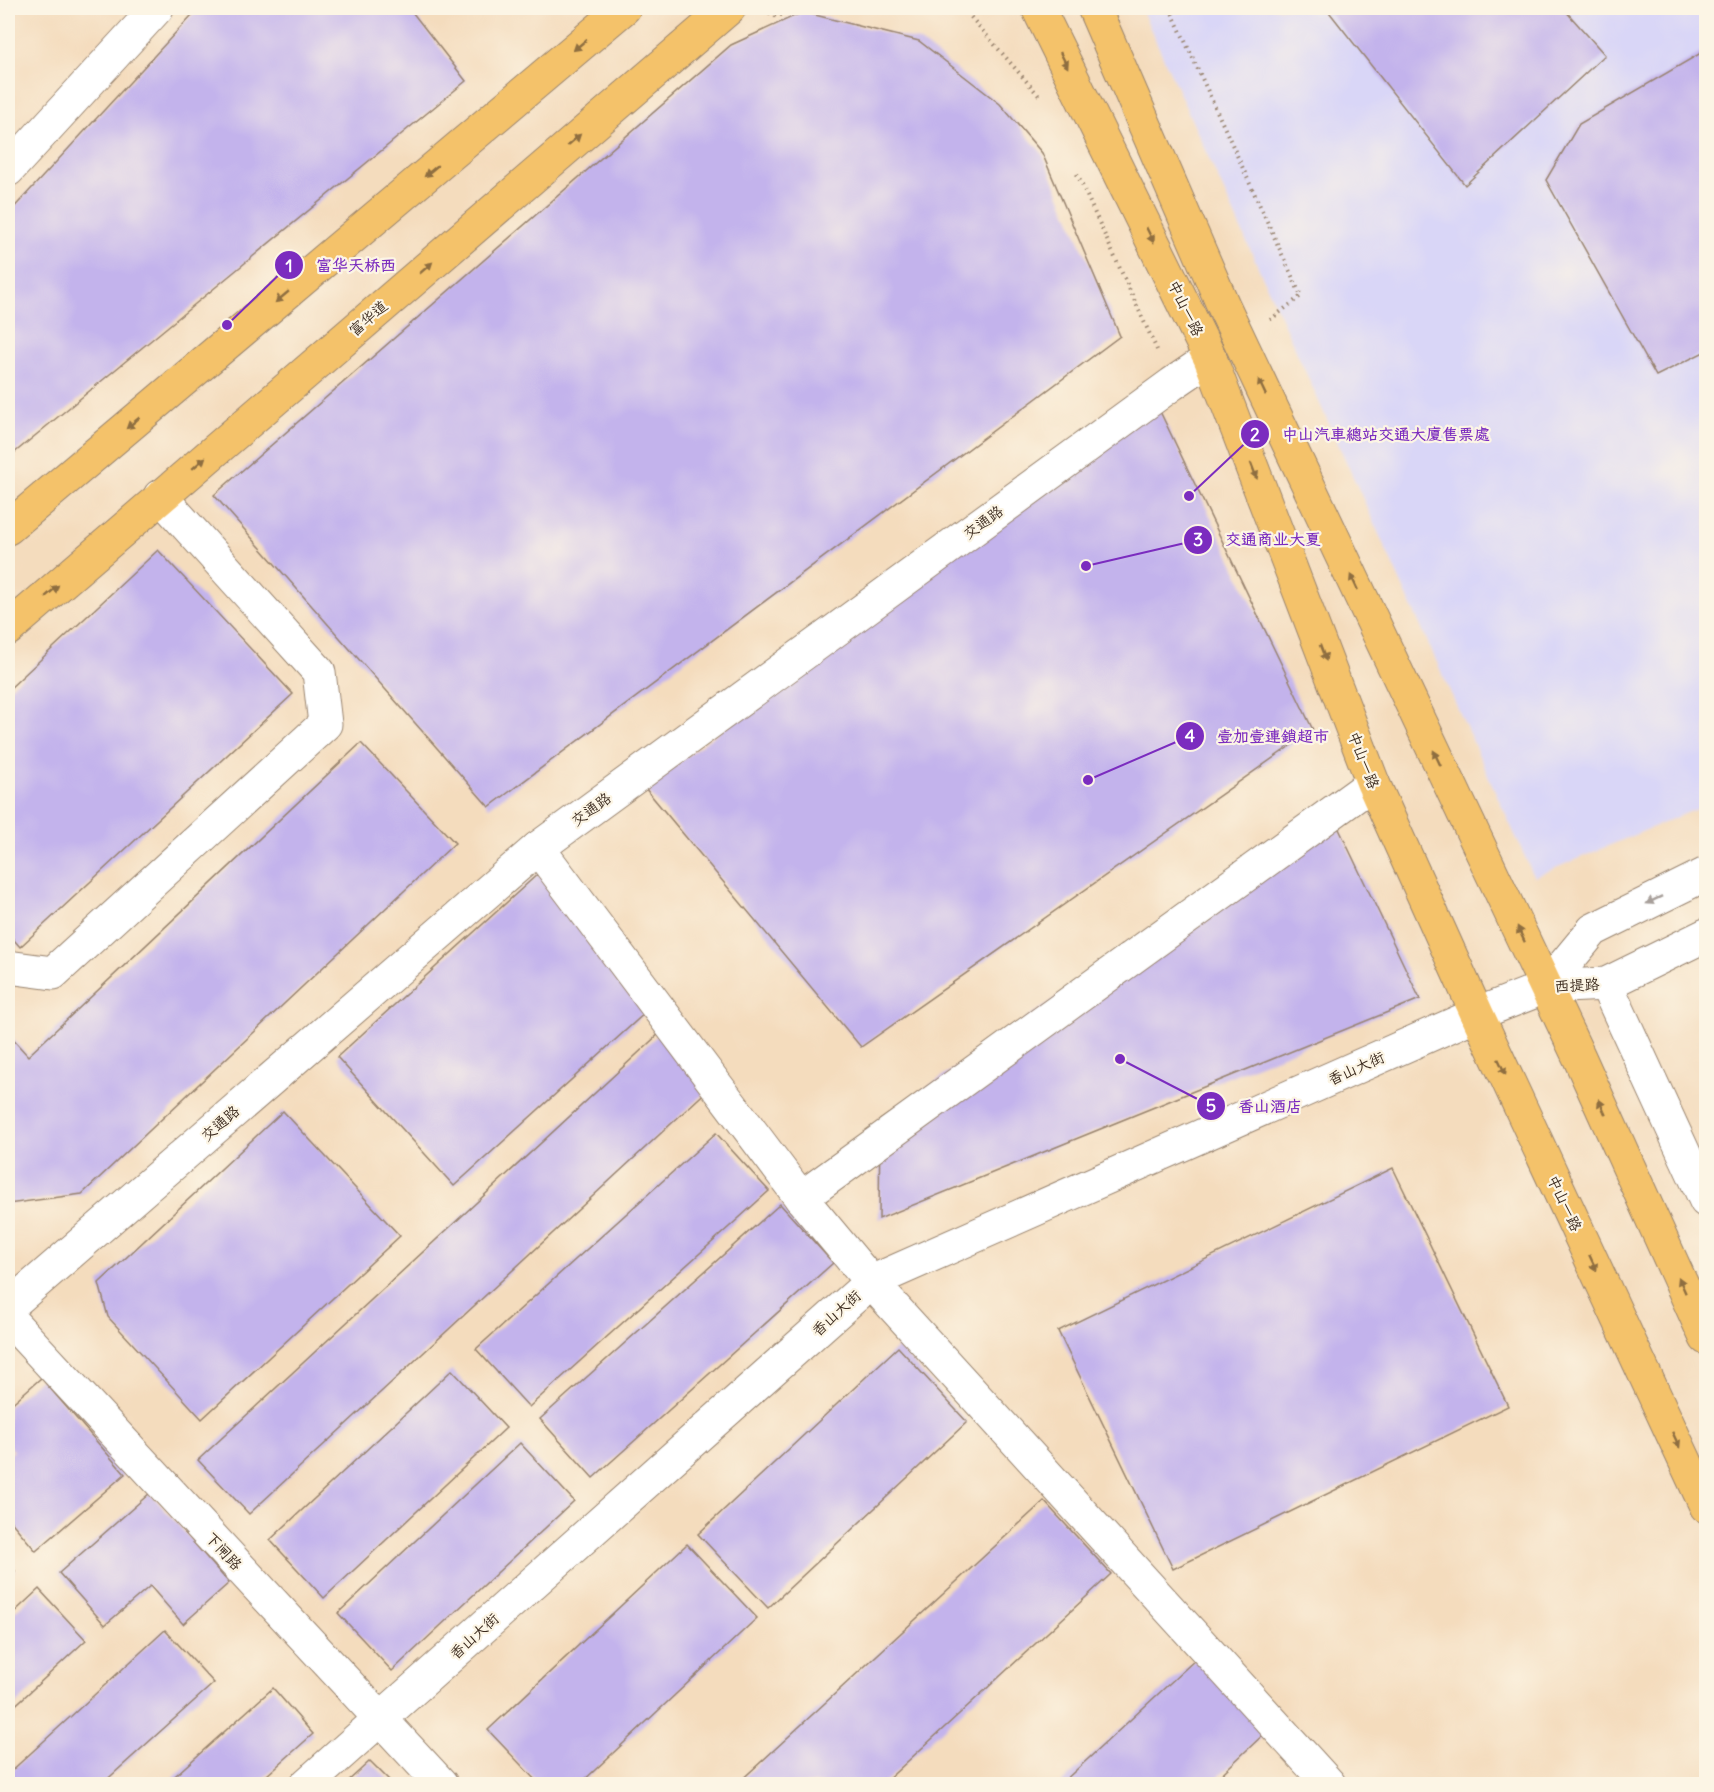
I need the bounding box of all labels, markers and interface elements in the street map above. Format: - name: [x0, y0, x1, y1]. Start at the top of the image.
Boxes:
- one-way arrow: [573, 38, 588, 51]
- one-way arrow: [1059, 51, 1069, 69]
- one-way arrow: [566, 134, 582, 147]
- one-way arrow: [424, 164, 439, 177]
- one-way arrow: [1145, 227, 1155, 244]
- callout: 富华天桥西: [274, 248, 408, 282]
- text: 1: [285, 254, 293, 277]
- text: 富华天桥西: [316, 255, 396, 275]
- one-way arrow: [418, 261, 434, 274]
- street label: 中山一路: [1164, 277, 1208, 339]
- one-way arrow: [275, 290, 290, 303]
- street label: 富华道: [345, 296, 391, 340]
- one-way arrow: [1257, 378, 1266, 395]
- one-way arrow: [125, 416, 141, 429]
- callout: 中山汽車總站交通大廈售票處: [1240, 417, 1502, 451]
- text: 2: [1250, 423, 1260, 446]
- text: 中山汽車總站交通大廈售票處: [1282, 424, 1490, 444]
- one-way arrow: [191, 457, 206, 470]
- one-way arrow: [1249, 462, 1259, 480]
- street label: 交通路: [959, 501, 1007, 543]
- callout: 交通商业大夏: [1183, 523, 1333, 557]
- text: 3: [1193, 528, 1203, 551]
- text: 交通商业大夏: [1225, 529, 1321, 549]
- one-way arrow: [1349, 573, 1358, 590]
- one-way arrow: [44, 585, 59, 598]
- one-way arrow: [1319, 644, 1328, 662]
- callout: 壹加壹連鎖超市: [1175, 719, 1341, 753]
- text: 4: [1185, 724, 1196, 747]
- text: 壹加壹連鎖超市: [1217, 726, 1329, 746]
- street label: 中山一路: [1344, 729, 1384, 791]
- one-way arrow: [1433, 750, 1442, 767]
- street label: 交通路: [567, 788, 615, 830]
- one-way arrow: [1645, 894, 1663, 904]
- one-way arrow: [1516, 926, 1525, 943]
- street label: 西提路: [1554, 974, 1600, 996]
- street label: 香山大街: [1325, 1047, 1387, 1089]
- one-way arrow: [1497, 1059, 1506, 1076]
- callout: 香山酒店: [1196, 1089, 1314, 1123]
- text: 5: [1206, 1094, 1216, 1117]
- text: 香山酒店: [1238, 1096, 1302, 1116]
- one-way arrow: [1596, 1098, 1606, 1116]
- street label: 交通路: [197, 1101, 243, 1145]
- street label: 中山一路: [1544, 1172, 1586, 1234]
- one-way arrow: [1589, 1255, 1598, 1272]
- one-way arrow: [1678, 1276, 1687, 1293]
- street label: 香山大街: [807, 1286, 865, 1340]
- one-way arrow: [1671, 1431, 1680, 1448]
- street label: 下闸路: [202, 1528, 246, 1574]
- street label: 香山大街: [445, 1609, 503, 1663]

